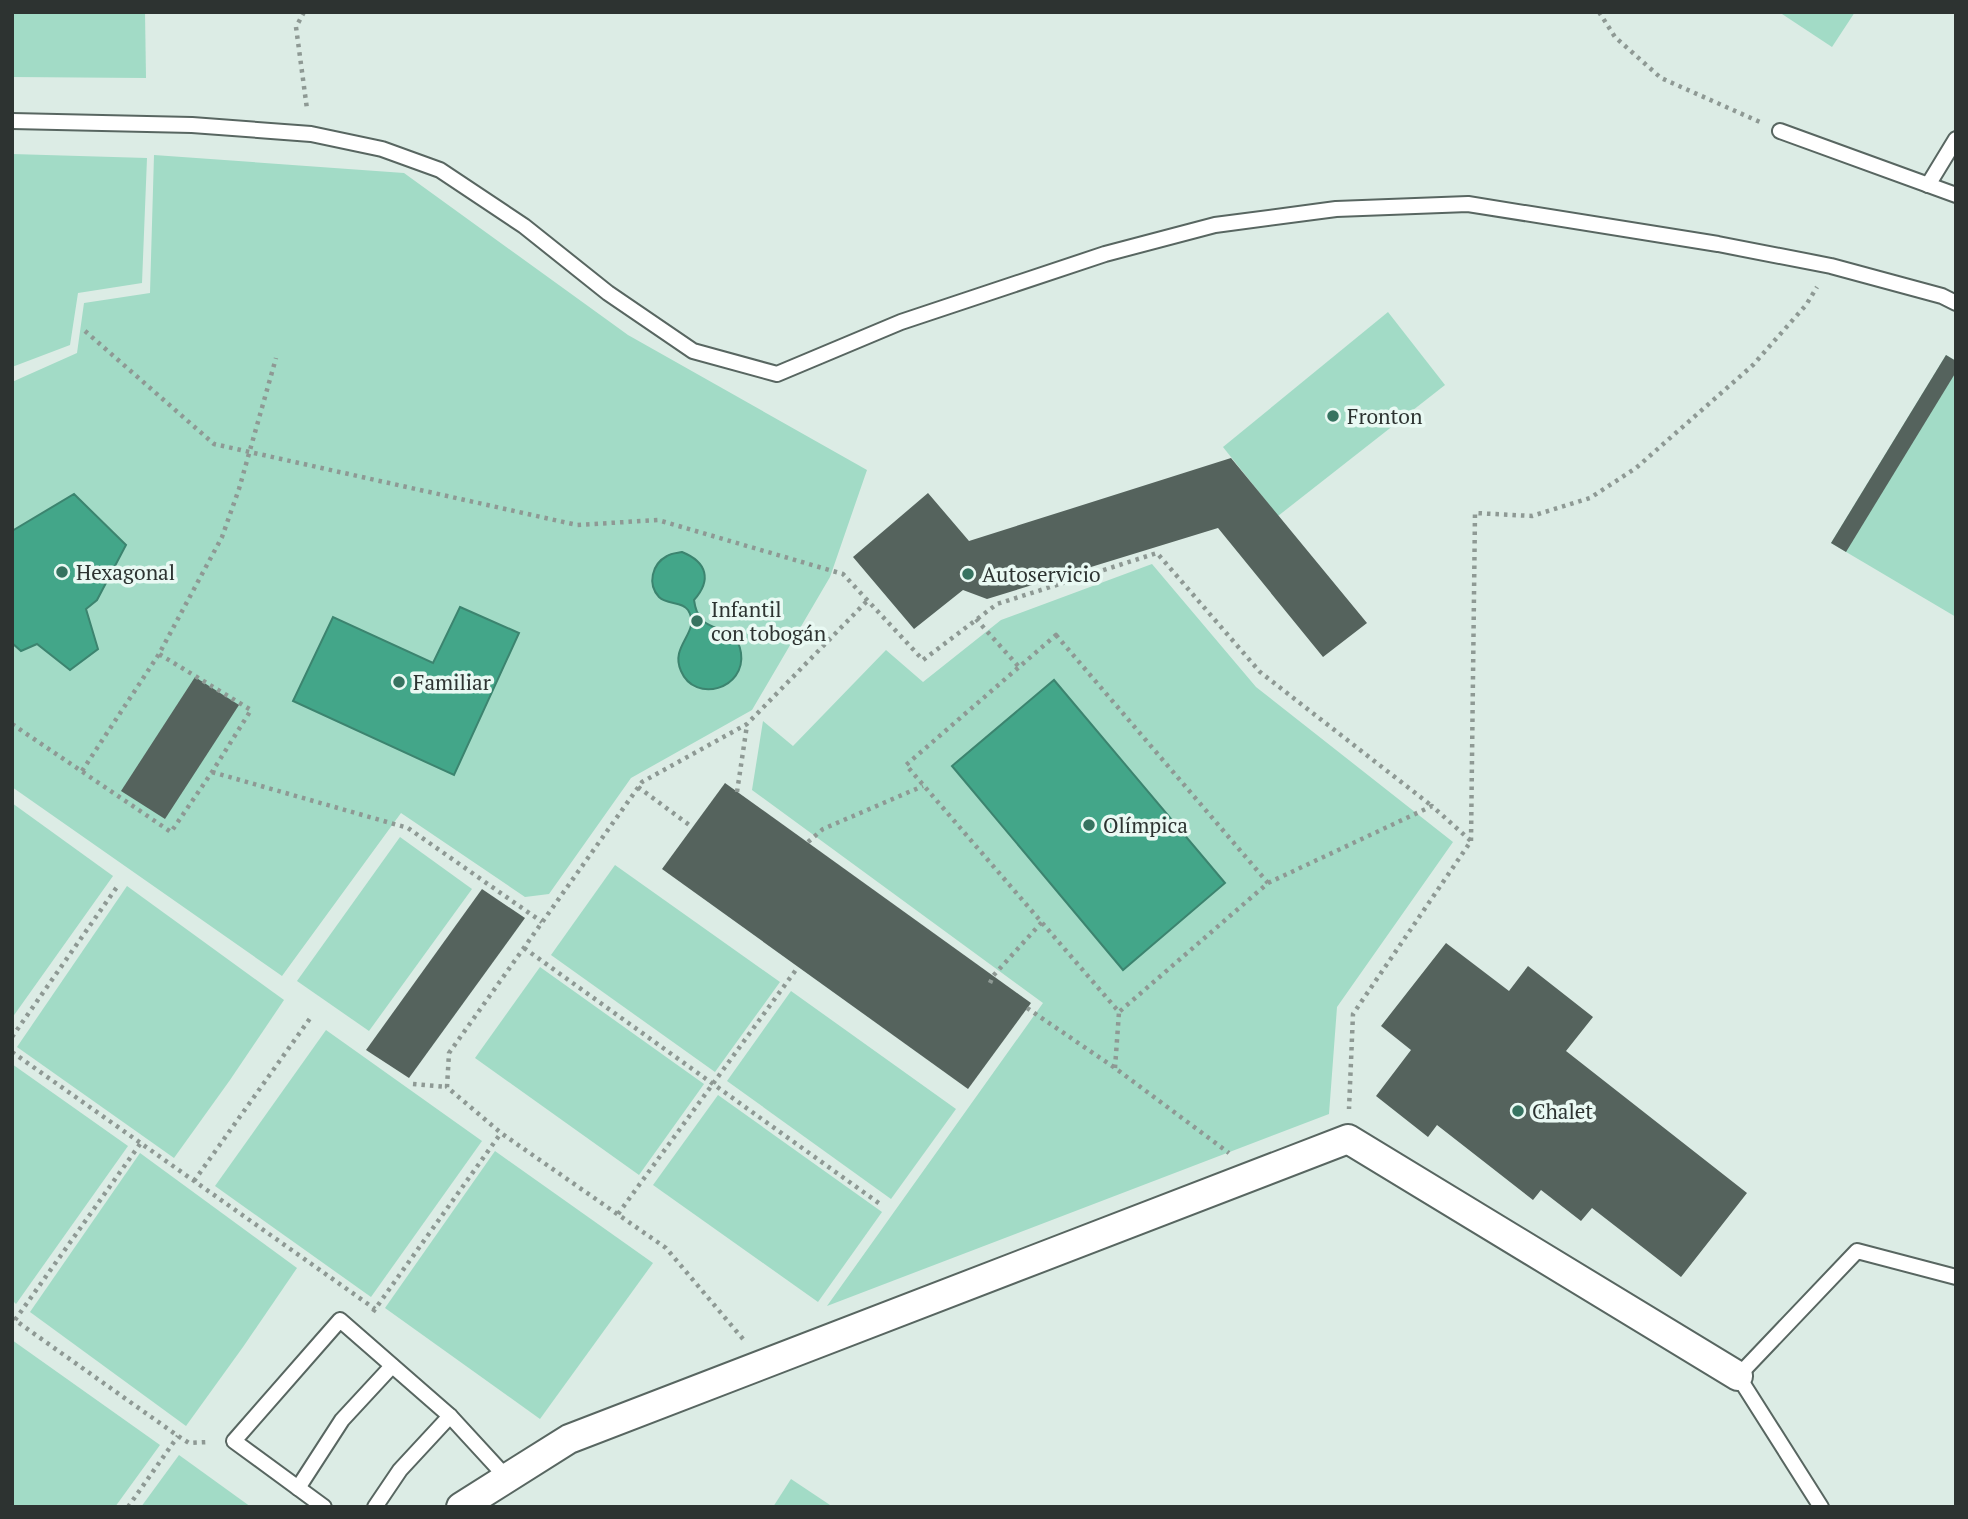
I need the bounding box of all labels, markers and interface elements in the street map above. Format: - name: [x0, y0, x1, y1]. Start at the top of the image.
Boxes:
- place label: Fronton: [1347, 402, 1423, 430]
- marker: Fronton: [1325, 408, 1341, 424]
- place label: Hexagonal: [76, 558, 175, 586]
- place label: Autoservicio: [982, 560, 1101, 588]
- marker: Hexagonal: [54, 564, 70, 580]
- marker: Autoservicio: [960, 566, 976, 582]
- place label: Infantil con tobogán: [711, 595, 827, 647]
- marker: Infantil con tobogán: [689, 613, 705, 629]
- place label: Familiar: [413, 668, 491, 696]
- marker: Familiar: [391, 674, 407, 690]
- place label: Olímpica: [1103, 811, 1188, 839]
- marker: Olímpica: [1081, 817, 1097, 833]
- place label: Chalet: [1532, 1097, 1593, 1125]
- marker: Chalet: [1510, 1103, 1526, 1119]

